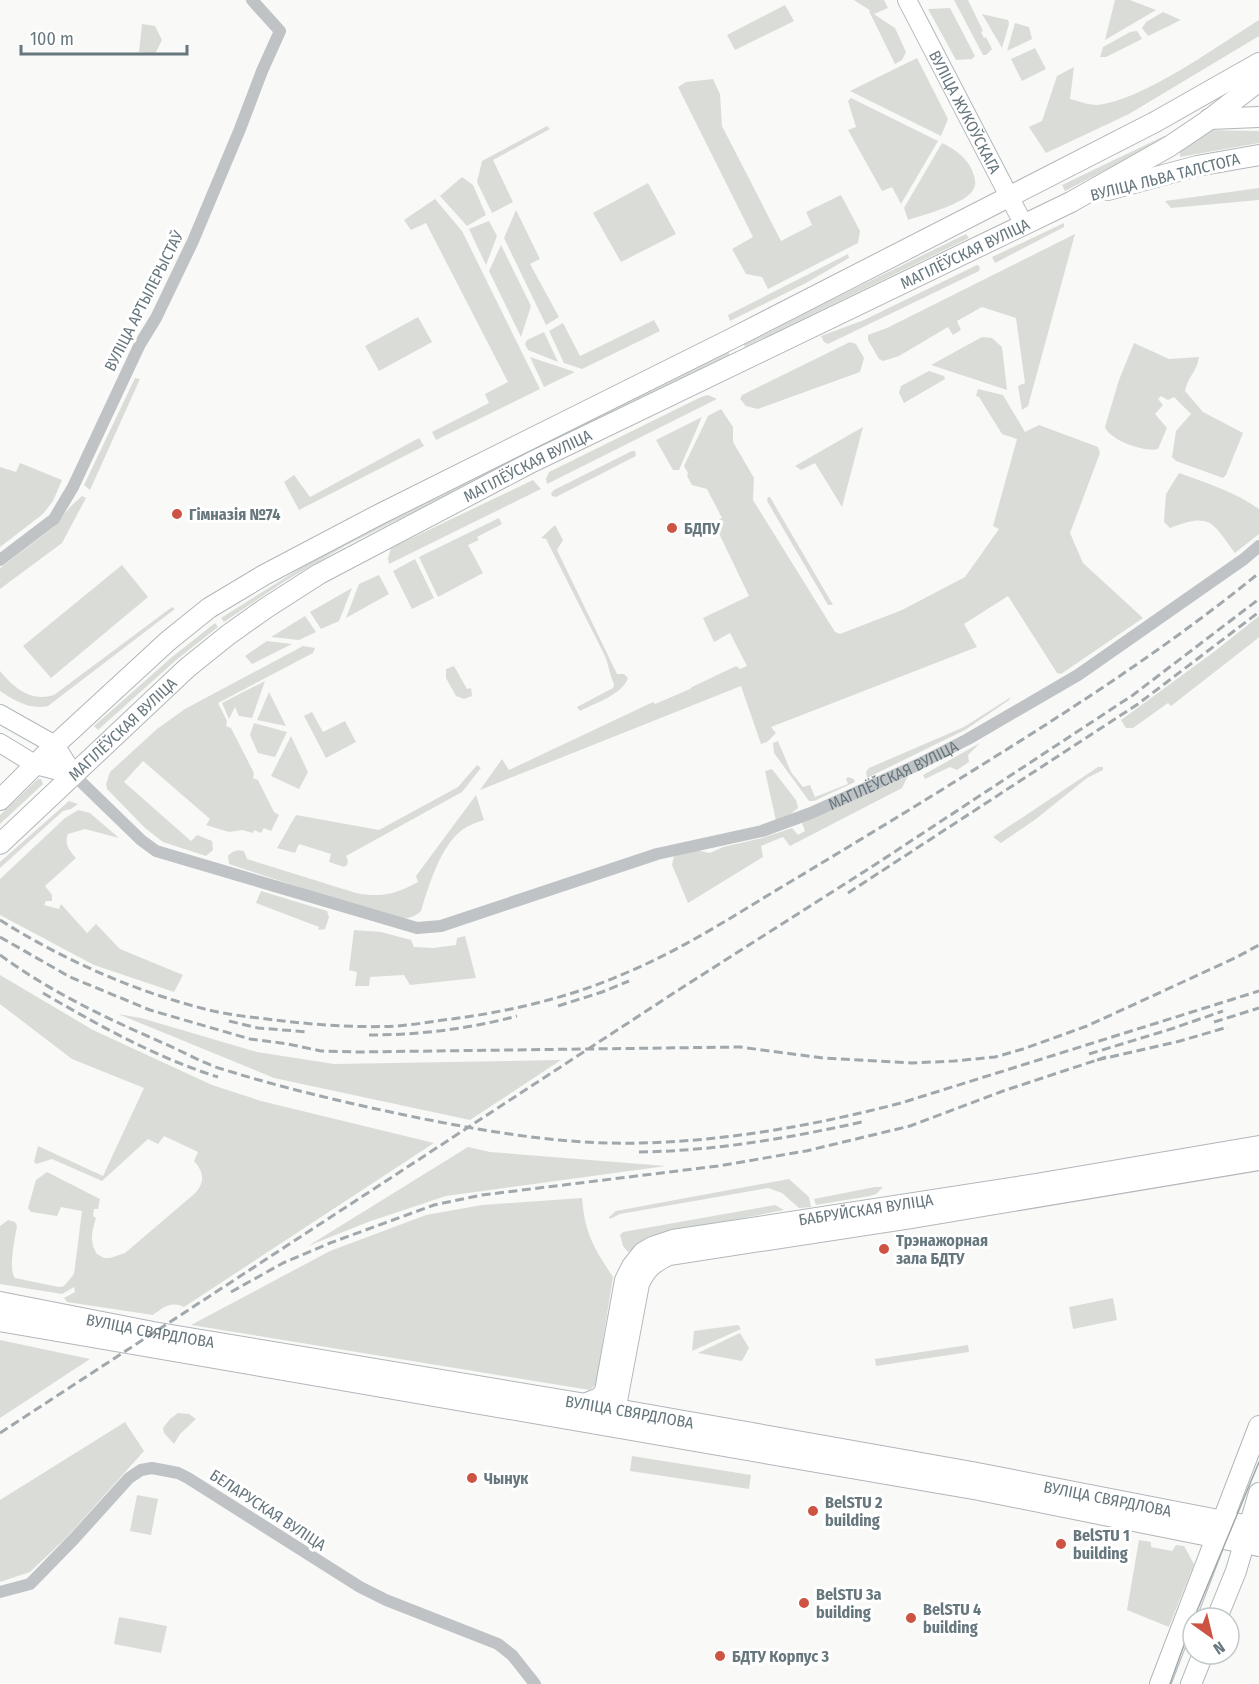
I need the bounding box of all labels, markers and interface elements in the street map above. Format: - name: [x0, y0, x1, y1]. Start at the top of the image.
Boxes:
- scale bar: [21, 18, 188, 56]
- text: 100 m: [30, 28, 74, 50]
- street label: ВУЛІЦА ЖУКОЎСКАГА: [925, 47, 1005, 177]
- street label: ВУЛІЦА ЛЬВА ТАЛСТОГА: [1088, 149, 1242, 205]
- street label: МАГІЛЁЎСКАЯ ВУЛІЦА: [897, 214, 1033, 293]
- street label: ВУЛІЦА АРТЫЛЕРЫСТАЎ: [100, 228, 188, 374]
- street label: МАГІЛЁЎСКАЯ ВУЛІЦА: [460, 425, 595, 506]
- place label: Гімназія №74: [189, 505, 280, 524]
- marker: Гімназія №74: [170, 507, 184, 521]
- place label: БДПУ: [684, 519, 721, 538]
- marker: БДПУ: [665, 521, 679, 535]
- street label: МАГІЛЁЎСКАЯ ВУЛІЦА: [64, 673, 181, 784]
- street label: МАГІЛЁЎСКАЯ ВУЛІЦА: [825, 736, 962, 813]
- street label: БАБРУЙСКАЯ ВУЛІЦА: [797, 1190, 935, 1229]
- place label: Трэнажорная зала БДТУ: [896, 1231, 988, 1268]
- marker: Трэнажорная зала БДТУ: [877, 1242, 891, 1256]
- street label: ВУЛІЦА СВЯРДЛОВА: [85, 1310, 216, 1352]
- street label: ВУЛІЦА СВЯРДЛОВА: [564, 1391, 696, 1432]
- street label: БЕЛАРУСКАЯ ВУЛІЦА: [206, 1465, 330, 1555]
- place label: Чынук: [484, 1469, 529, 1488]
- marker: Чынук: [465, 1471, 479, 1485]
- street label: ВУЛІЦА СВЯРДЛОВА: [1042, 1477, 1174, 1520]
- place label: BelSTU 2 building: [825, 1493, 883, 1530]
- marker: BelSTU 2 building: [806, 1504, 820, 1518]
- place label: BelSTU 1 building: [1073, 1526, 1130, 1563]
- marker: BelSTU 1 building: [1054, 1537, 1068, 1551]
- place label: BelSTU 3a building: [816, 1585, 882, 1622]
- marker: BelSTU 3a building: [797, 1596, 811, 1610]
- place label: BelSTU 4 building: [923, 1600, 981, 1637]
- north arrow: [1181, 1606, 1241, 1666]
- marker: BelSTU 4 building: [904, 1611, 918, 1625]
- text: N: [1210, 1637, 1228, 1659]
- place label: БДТУ Корпус 3: [732, 1647, 830, 1666]
- marker: БДТУ Корпус 3: [713, 1649, 727, 1663]

